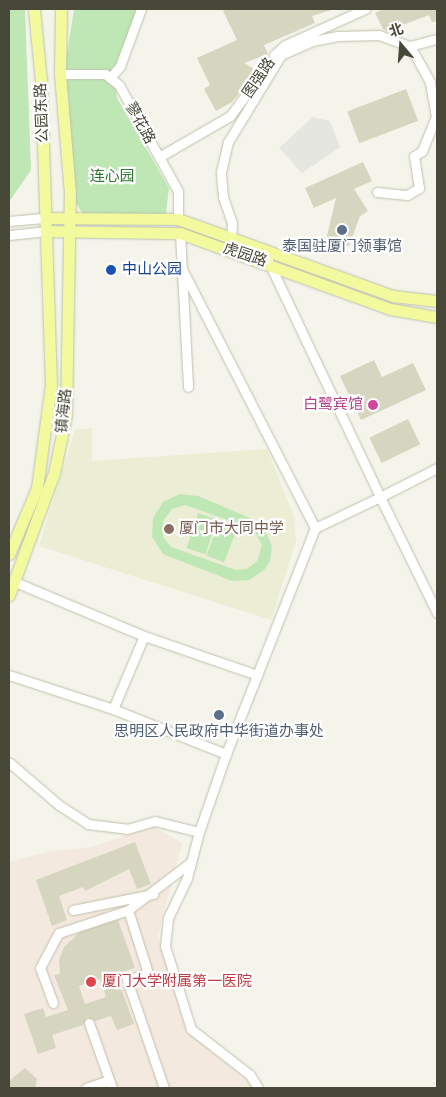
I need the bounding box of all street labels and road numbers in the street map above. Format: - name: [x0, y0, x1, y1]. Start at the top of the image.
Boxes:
- street label: 图强路: [239, 54, 279, 102]
- street label: 公园东路: [32, 83, 52, 143]
- street label: 蓼花路: [121, 99, 159, 147]
- street label: 虎园路: [221, 239, 269, 271]
- street label: 镇海路: [53, 388, 75, 434]

